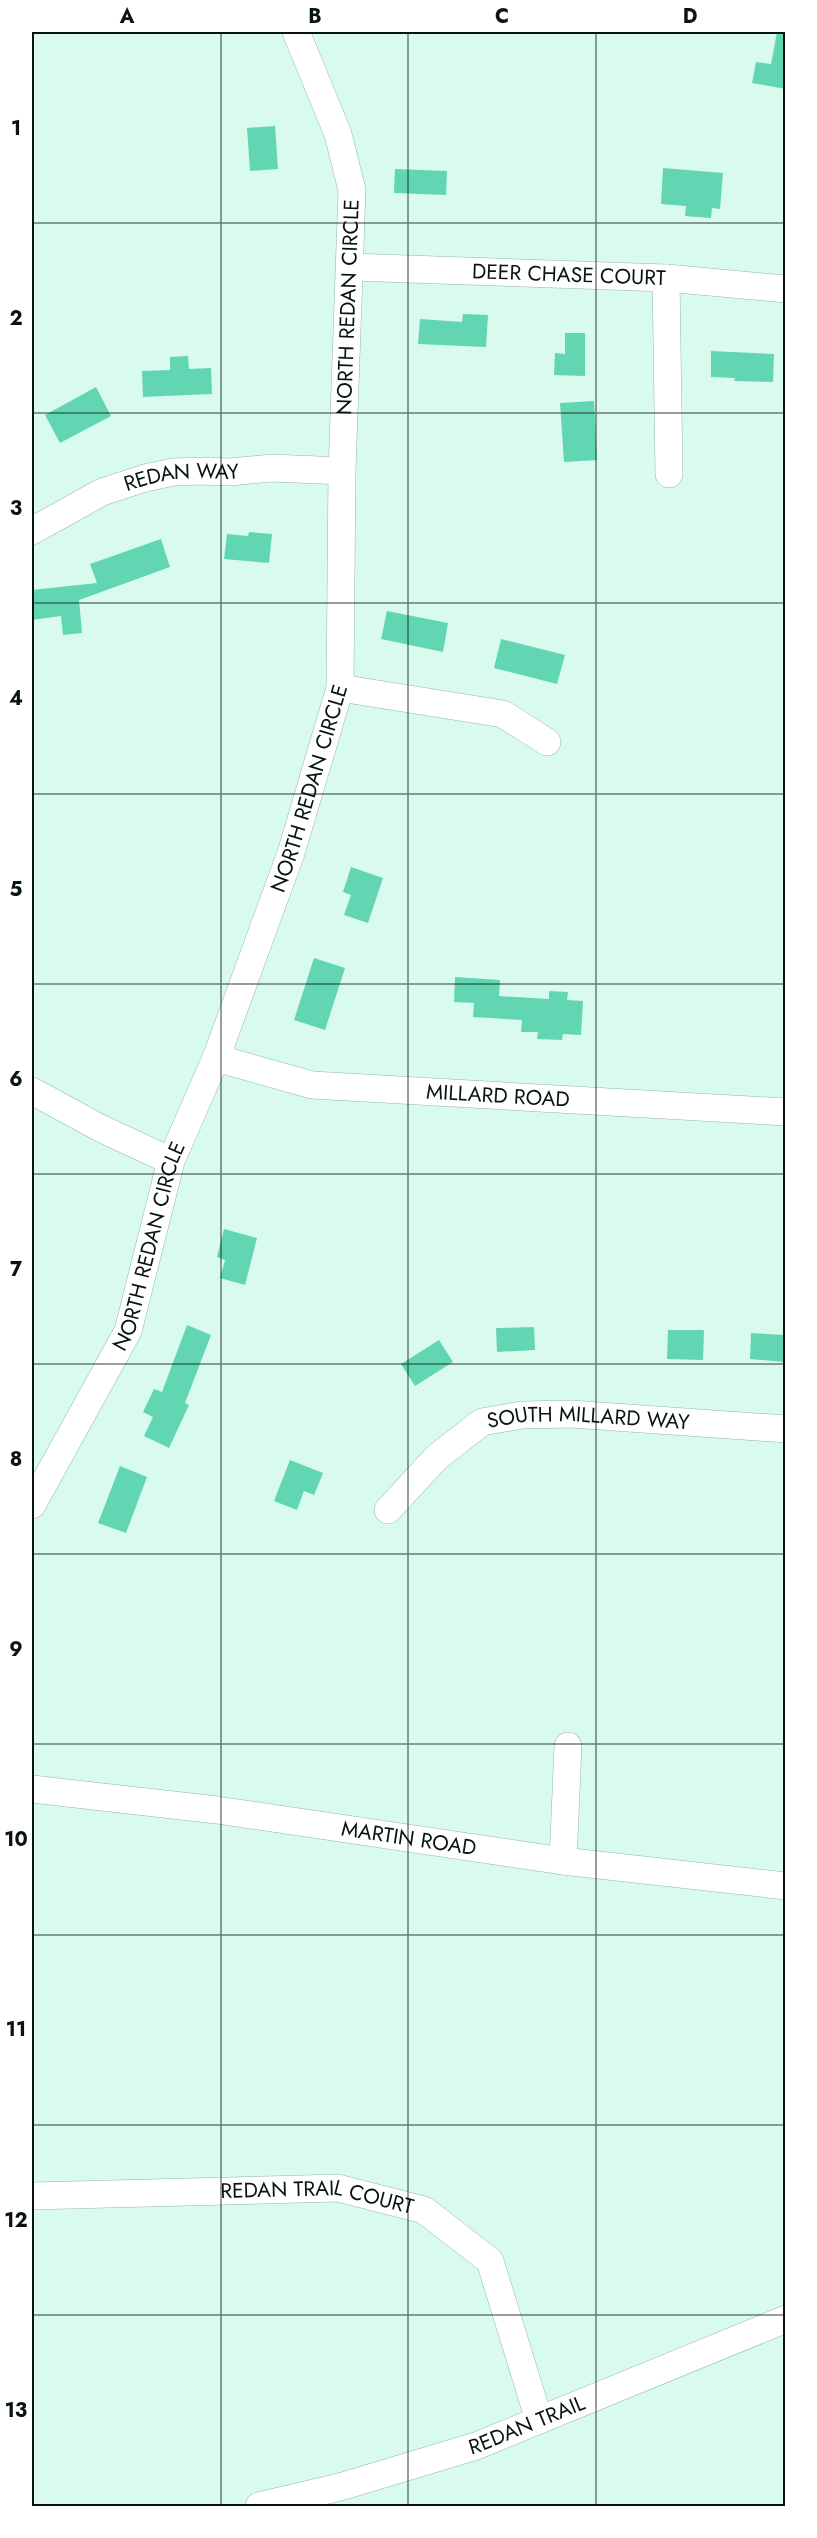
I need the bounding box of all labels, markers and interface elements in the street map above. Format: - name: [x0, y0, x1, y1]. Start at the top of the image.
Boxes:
- text: A: [119, 2, 135, 31]
- text: B: [308, 2, 322, 31]
- text: C: [495, 2, 509, 31]
- text: D: [683, 2, 697, 31]
- text: 1: [11, 114, 21, 143]
- street label: NORTH REDAN CIRCLE: [329, 199, 367, 415]
- street label: DEER CHASE COURT: [471, 256, 666, 293]
- text: 2: [9, 304, 23, 333]
- street label: REDAN WAY: [120, 456, 241, 499]
- text: 3: [10, 494, 22, 523]
- street label: NORTH REDAN CIRCLE: [263, 681, 355, 896]
- text: 4: [9, 684, 23, 713]
- text: 5: [10, 875, 23, 904]
- text: 6: [9, 1065, 23, 1094]
- street label: MILLARD ROAD: [425, 1077, 571, 1115]
- street label: NORTH REDAN CIRCLE: [105, 1137, 193, 1356]
- text: 7: [10, 1255, 23, 1284]
- street label: SOUTH MILLARD WAY: [485, 1399, 691, 1437]
- text: 8: [10, 1445, 22, 1474]
- text: 9: [9, 1635, 23, 1664]
- street label: MARTIN ROAD: [339, 1814, 478, 1863]
- text: 10: [4, 1825, 28, 1854]
- text: 11: [6, 2015, 26, 2044]
- street label: REDAN TRAIL COURT: [220, 2173, 417, 2222]
- text: 12: [4, 2206, 28, 2235]
- street label: REDAN TRAIL: [465, 2388, 590, 2462]
- text: 13: [5, 2396, 27, 2425]

